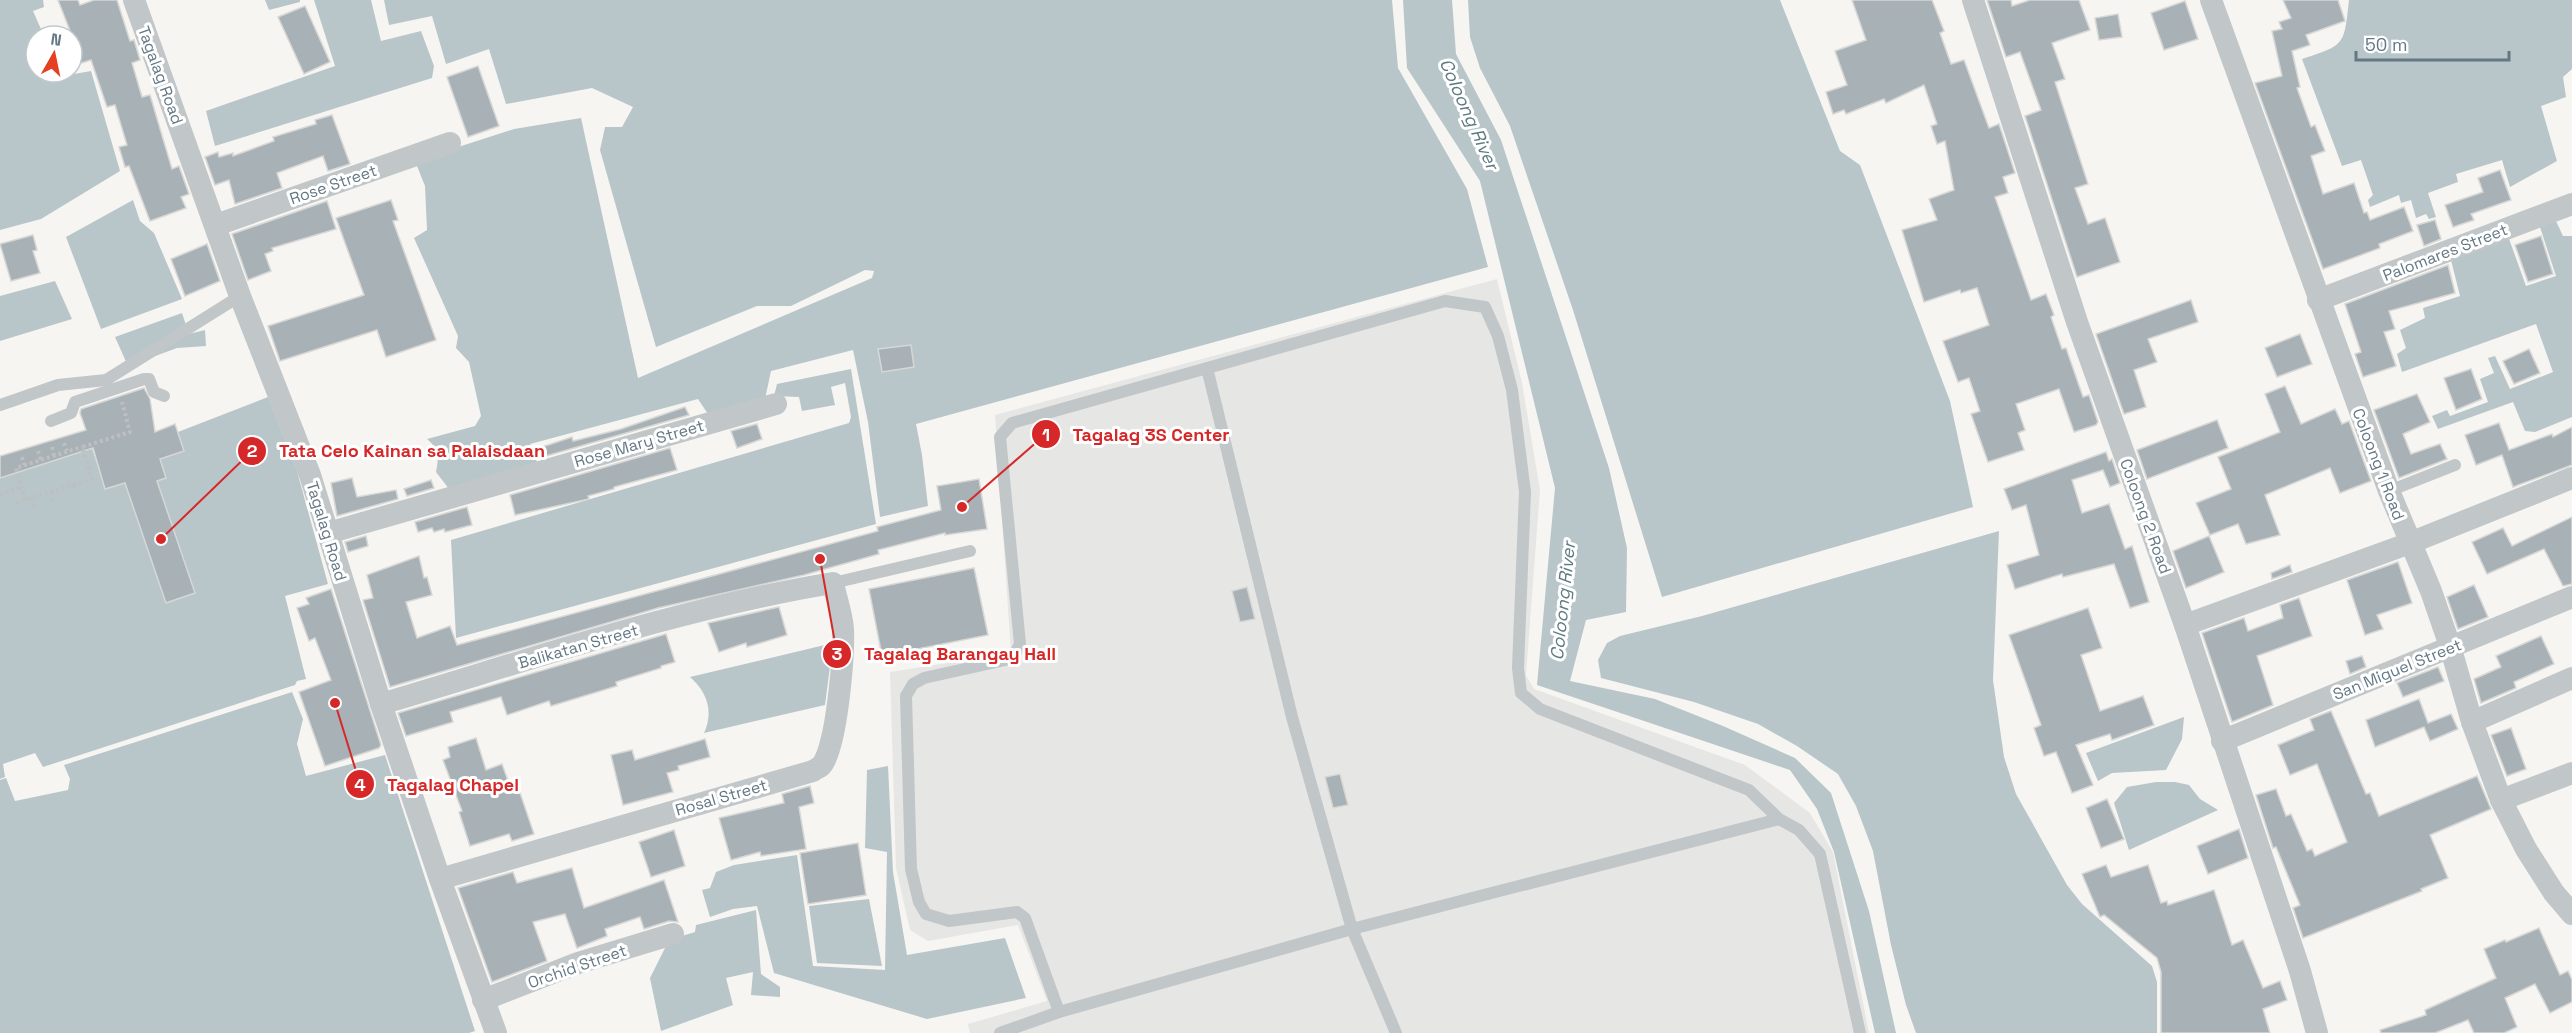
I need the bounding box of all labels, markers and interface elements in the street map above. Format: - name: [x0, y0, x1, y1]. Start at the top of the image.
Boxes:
- street label: Tagalag Road: [133, 23, 188, 127]
- north arrow: [24, 24, 84, 84]
- scale bar: [2356, 24, 2509, 62]
- text: N: [49, 28, 63, 51]
- text: 50 m: [2365, 33, 2407, 56]
- water label: Coloong River: [1435, 55, 1505, 175]
- street label: Rose Street: [287, 160, 380, 209]
- street label: Palomares Street: [2380, 219, 2511, 286]
- street label: Coloong 1 Road: [2348, 405, 2410, 523]
- street label: Rose Mary Street: [572, 415, 706, 472]
- callout: Tagalag 3S Center: [1031, 416, 1242, 452]
- text: 1: [1042, 423, 1050, 446]
- text: Tagalag 3S Center: [1073, 423, 1229, 446]
- callout: Tata Celo Kainan sa Palaisdaan: [237, 433, 557, 469]
- text: 2: [247, 439, 258, 462]
- text: Tata Celo Kainan sa Palaisdaan: [279, 439, 545, 462]
- street label: Coloong 2 Road: [2115, 456, 2176, 577]
- street label: Tagalag Road: [301, 479, 352, 583]
- water label: Coloong River: [1545, 538, 1580, 661]
- street label: Balikatan Street: [516, 619, 641, 674]
- street label: San Miguel Street: [2330, 634, 2465, 705]
- callout: Tagalag Barangay Hall: [822, 636, 1068, 672]
- text: 3: [832, 642, 843, 665]
- text: Tagalag Barangay Hall: [864, 642, 1056, 665]
- callout: Tagalag Chapel: [345, 766, 531, 802]
- text: 4: [354, 773, 366, 796]
- text: Tagalag Chapel: [387, 773, 519, 796]
- street label: Rosal Street: [673, 774, 769, 821]
- street label: Orchid Street: [525, 940, 629, 993]

